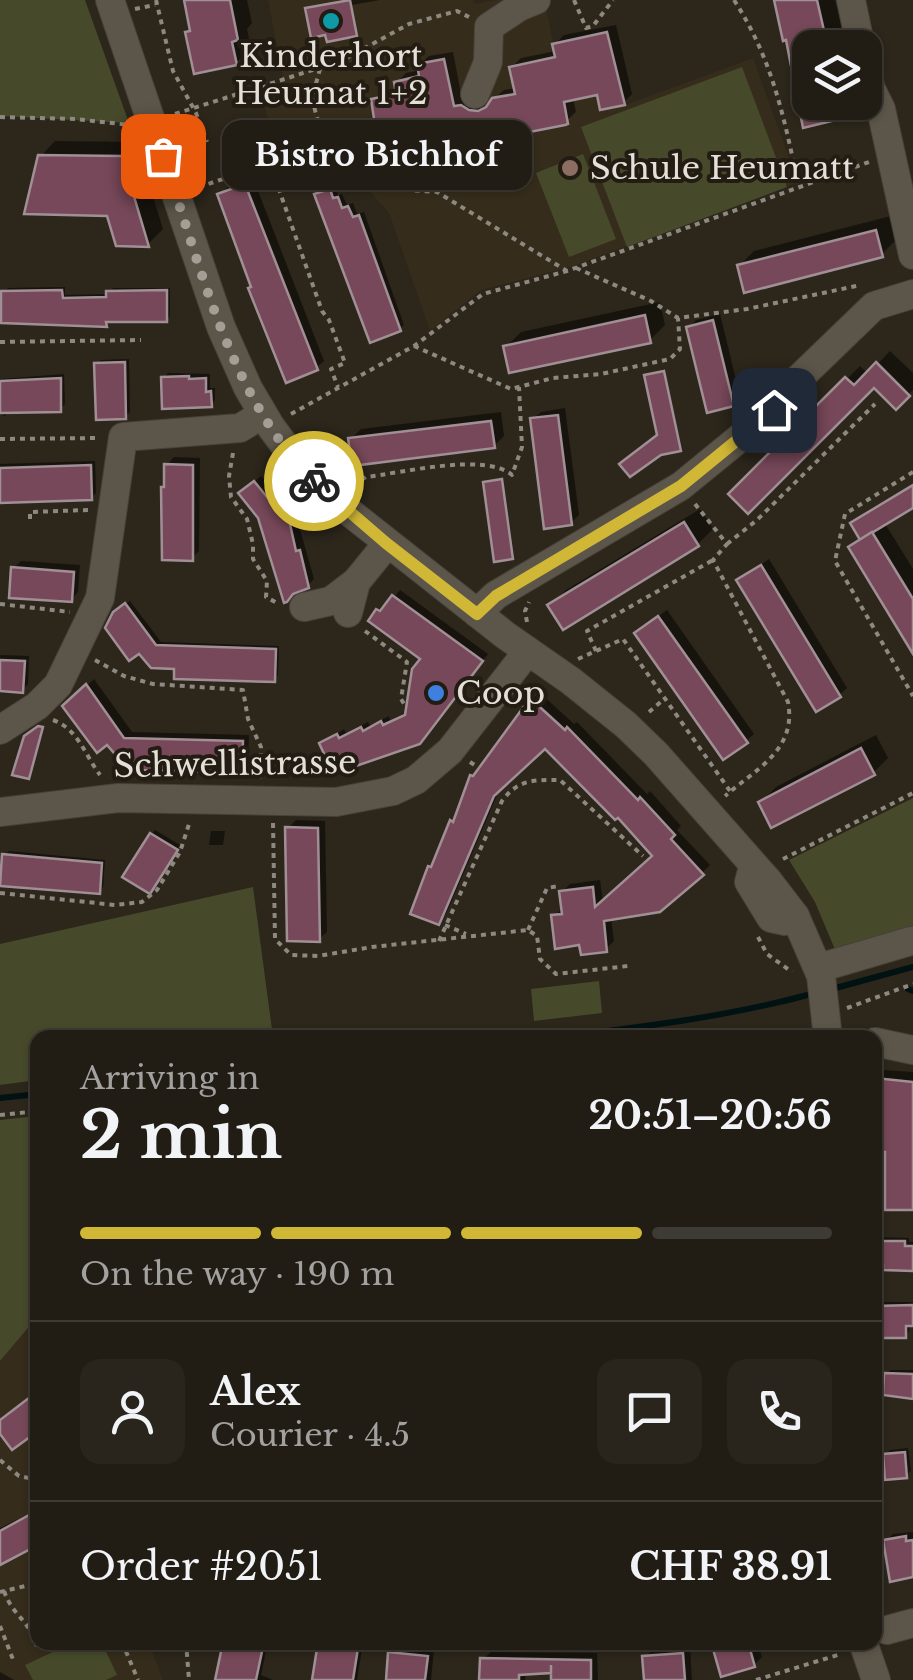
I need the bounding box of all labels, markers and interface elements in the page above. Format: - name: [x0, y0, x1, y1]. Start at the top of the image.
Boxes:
- marker: Kinderhort Heumat 1+2: [320, 10, 342, 32]
- map controls: [792, 30, 882, 120]
- button: layers: [792, 30, 882, 120]
- place label: Kinderhort Heumat 1+2: [234, 36, 428, 113]
- pin: [121, 114, 206, 199]
- callout: Bistro Bichhof: [223, 121, 533, 191]
- icon: bag: [136, 129, 191, 184]
- text: Bistro Bichhof: [254, 135, 500, 175]
- place label: Schule Heumatt: [590, 148, 854, 188]
- marker: Schule Heumatt: [559, 157, 581, 179]
- pin: [732, 368, 817, 453]
- icon: home: [747, 383, 802, 438]
- courier: [264, 431, 364, 531]
- icon: bike: [287, 454, 342, 509]
- place label: Coop: [456, 673, 545, 713]
- marker: Coop: [425, 682, 447, 704]
- street label: Schwellistrasse: [113, 742, 357, 786]
- text: Arriving in: [80, 1058, 259, 1098]
- text: 20:51–20:56: [588, 1092, 832, 1139]
- text: 2 min: [80, 1095, 282, 1176]
- text: On the way · 190 m: [80, 1254, 394, 1294]
- button: person: [80, 1359, 185, 1464]
- button: chat: [597, 1359, 702, 1464]
- button: phone: [727, 1359, 832, 1464]
- text: Alex: [210, 1368, 301, 1415]
- text: Courier · 4.5: [210, 1415, 410, 1455]
- text: Order #2051: [80, 1543, 324, 1590]
- text: CHF 38.91: [629, 1543, 832, 1590]

